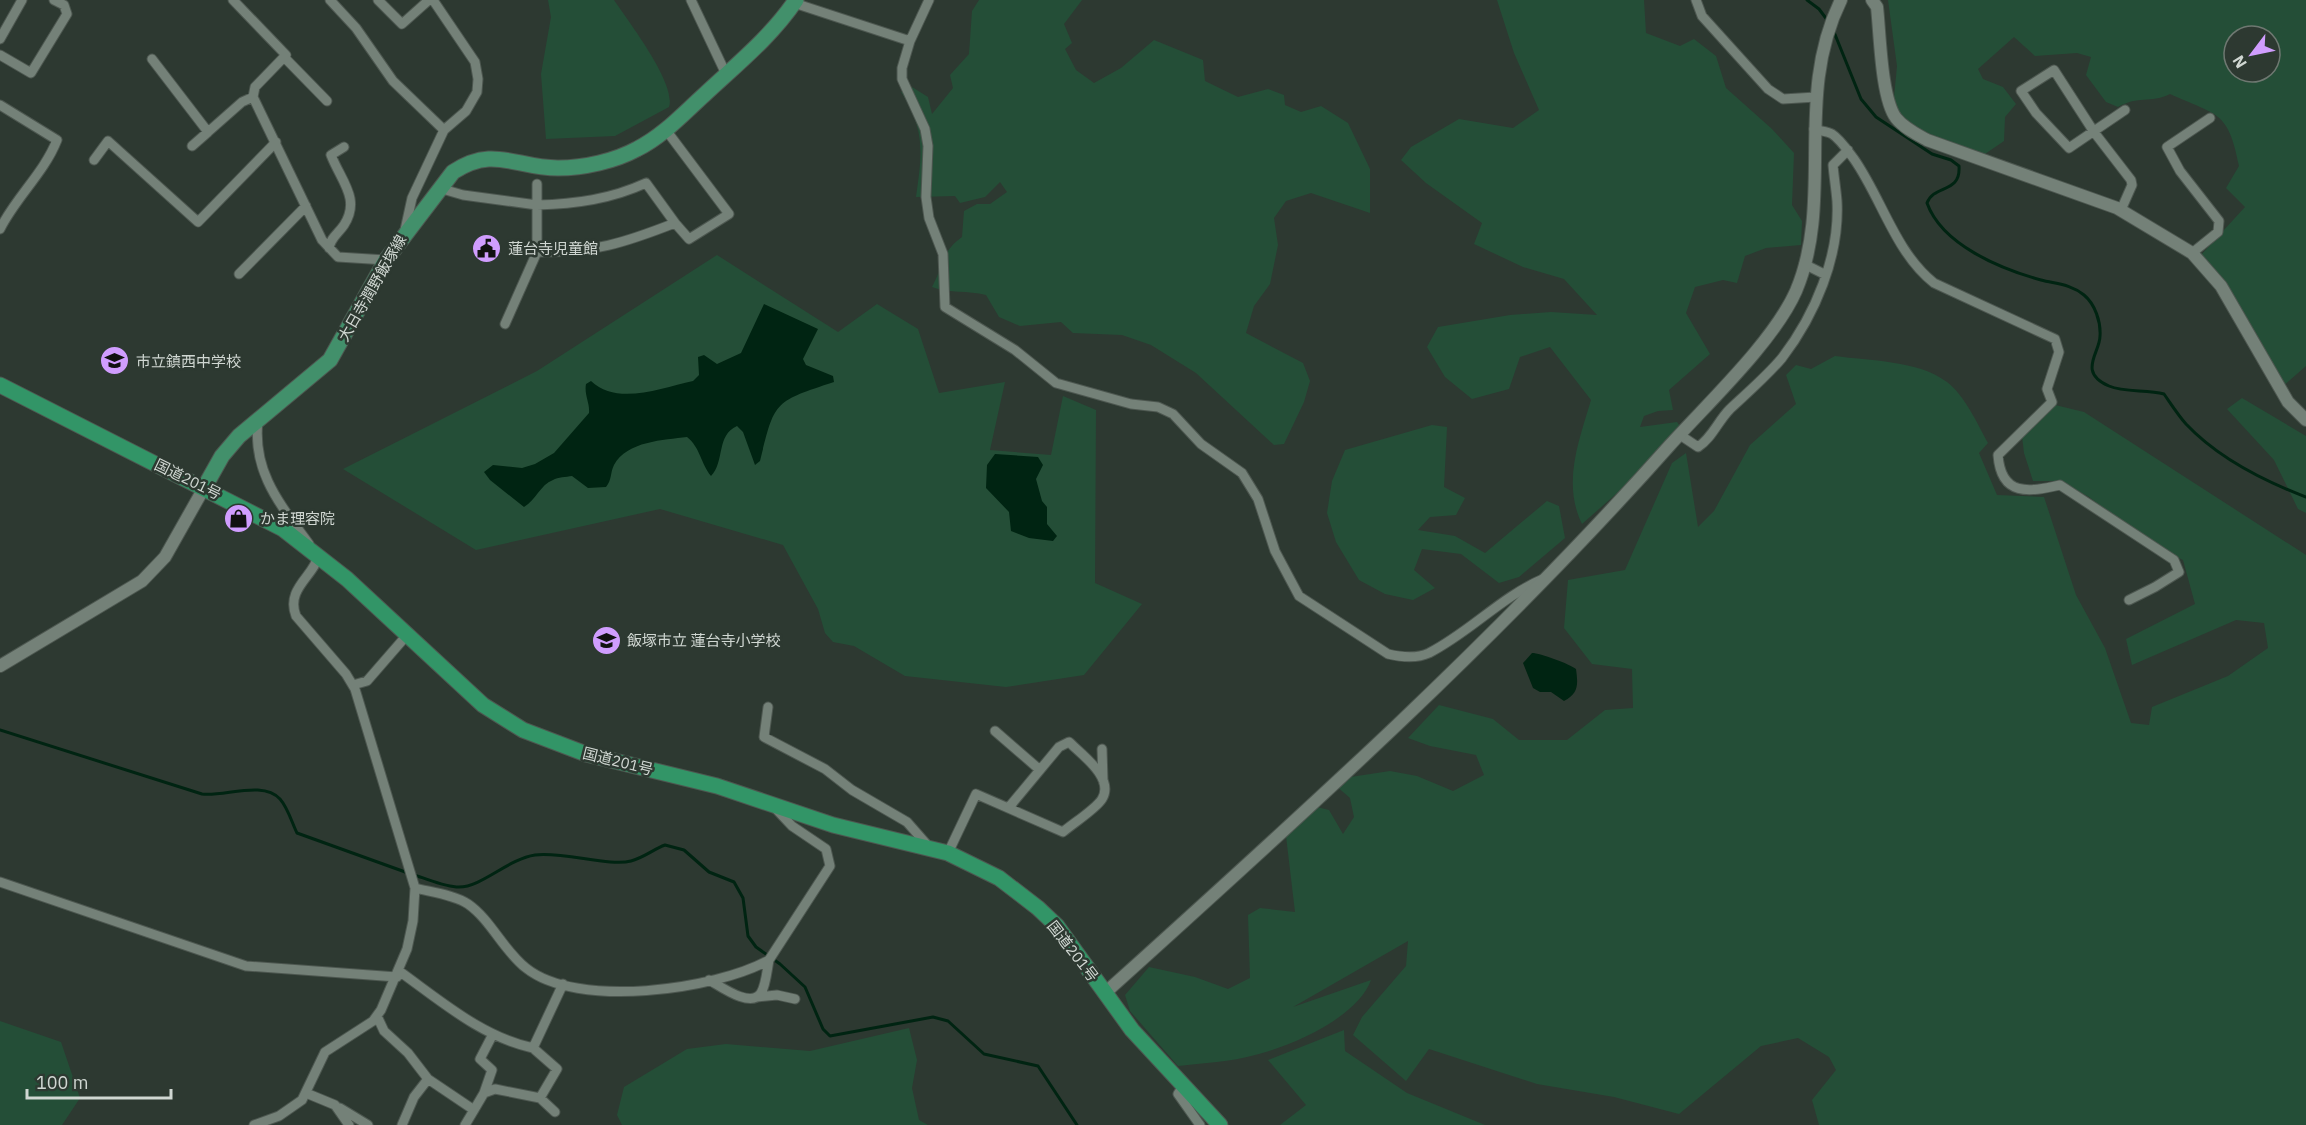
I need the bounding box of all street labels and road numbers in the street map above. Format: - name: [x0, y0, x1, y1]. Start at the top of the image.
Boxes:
- street label: 大日寺潤野飯塚線: [334, 231, 410, 345]
- street label: 国道201号: [151, 455, 225, 503]
- street label: 国道201号: [581, 743, 655, 779]
- street label: 国道201号: [1043, 917, 1103, 985]

